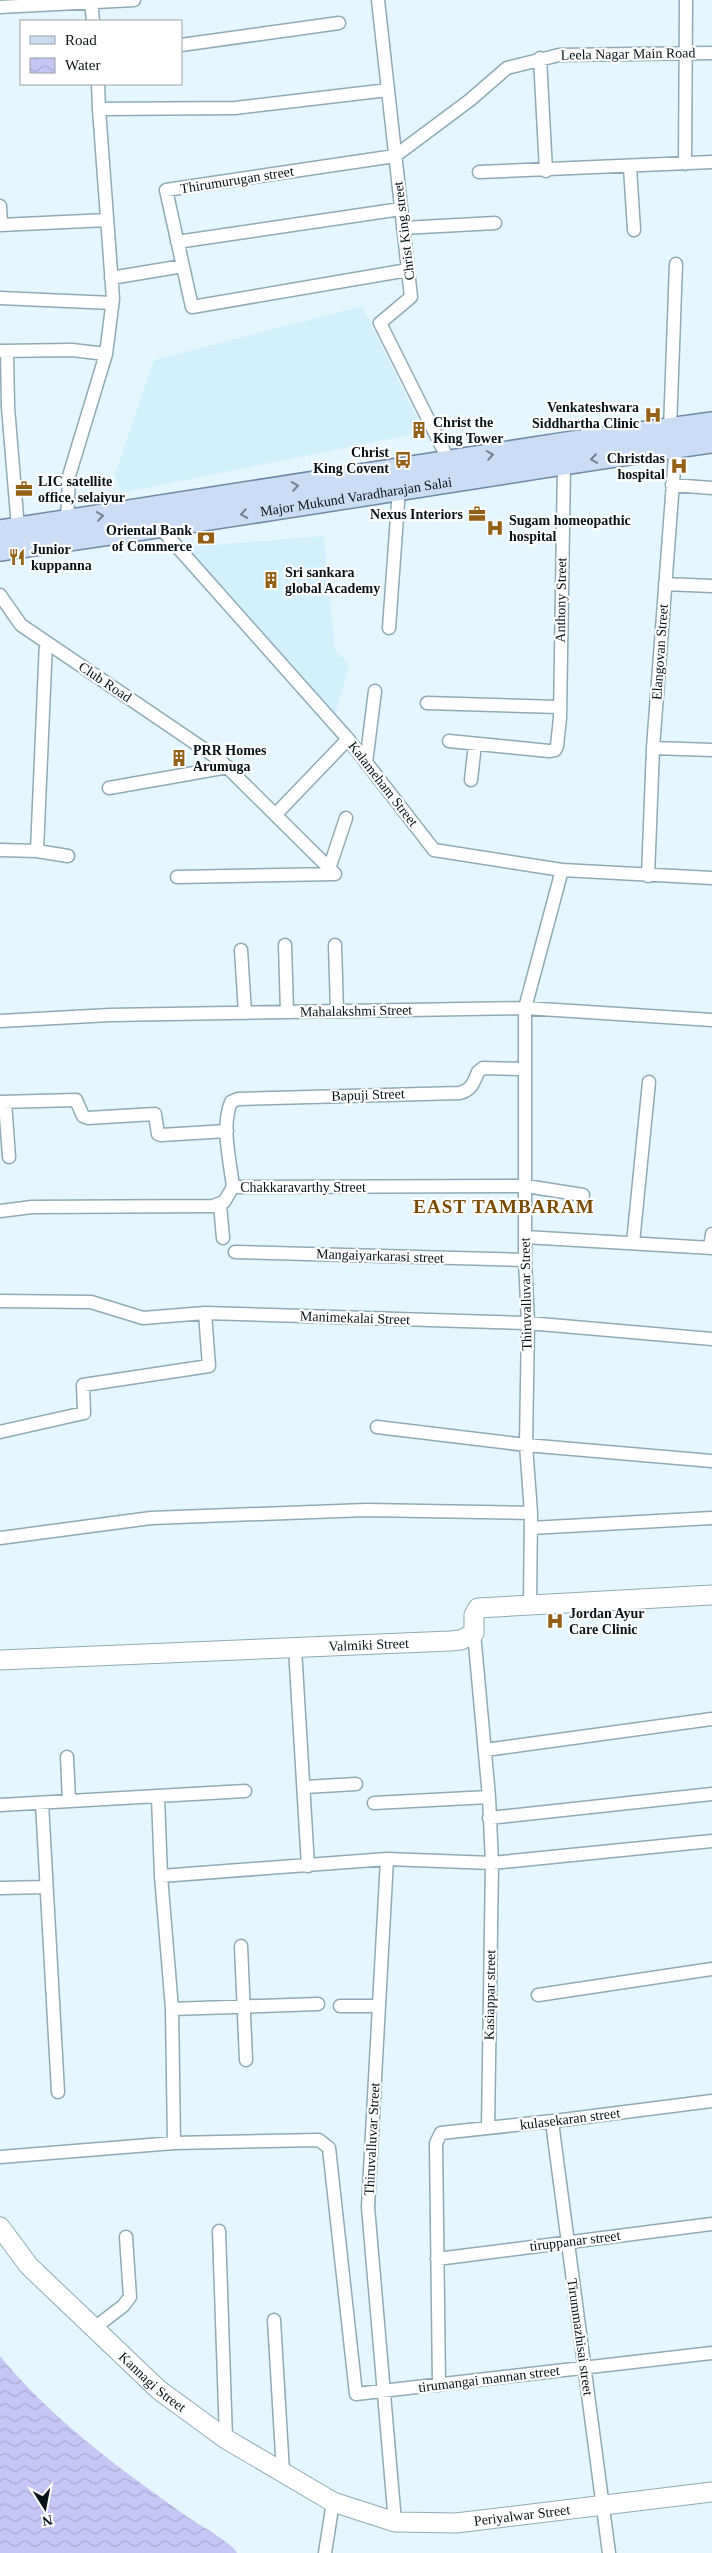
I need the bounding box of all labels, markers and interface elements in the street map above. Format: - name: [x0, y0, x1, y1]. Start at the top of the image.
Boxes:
- legend: [20, 20, 182, 85]
- text: Road: [65, 32, 97, 48]
- street label: Leela Nagar Main Road: [560, 45, 696, 63]
- text: Water: [65, 57, 100, 73]
- street label: Thirumurugan street: [179, 164, 295, 196]
- street label: Christ King street: [390, 181, 418, 281]
- place label: Venkateshwara Siddhartha Clinic: [532, 400, 639, 431]
- hospital icon: Venkateshwara Siddhartha Clinic: [643, 405, 663, 425]
- place label: Christ the King Tower: [433, 415, 503, 446]
- building icon: Christ the King Tower: [409, 420, 429, 440]
- place label: Christ King Covent: [313, 445, 389, 476]
- bus stop icon: Christ King Covent: [393, 450, 413, 470]
- one-way arrow: [487, 450, 495, 461]
- place label: Christdas hospital: [607, 451, 666, 482]
- one-way arrow: [590, 453, 598, 464]
- hospital icon: Christdas hospital: [669, 456, 689, 476]
- place label: LIC satellite office, selaiyur: [38, 474, 125, 505]
- street label: Major Mukund Varadharajan Salai: [259, 474, 453, 519]
- office icon: LIC satellite office, selaiyur: [14, 479, 34, 499]
- one-way arrow: [292, 481, 300, 492]
- office icon: Nexus Interiors: [467, 504, 487, 524]
- place label: Nexus Interiors: [370, 507, 464, 522]
- one-way arrow: [239, 509, 248, 519]
- one-way arrow: [96, 512, 105, 522]
- place label: Sugam homeopathic hospital: [509, 513, 631, 544]
- hospital icon: Sugam homeopathic hospital: [485, 518, 505, 538]
- place label: Oriental Bank of Commerce: [106, 523, 192, 554]
- bank icon: Oriental Bank of Commerce: [196, 528, 216, 548]
- place label: Junior kuppanna: [31, 542, 92, 573]
- restaurant icon: Junior kuppanna: [7, 547, 27, 567]
- street label: Anthony Street: [553, 557, 569, 643]
- place label: Sri sankara global Academy: [285, 565, 380, 596]
- building icon: Sri sankara global Academy: [261, 570, 281, 590]
- street label: Elangovan Street: [649, 603, 671, 700]
- street label: Club Road: [76, 659, 134, 705]
- street label: Kalameham Street: [345, 738, 421, 830]
- place label: PRR Homes Arumuga: [193, 743, 267, 774]
- building icon: PRR Homes Arumuga: [169, 748, 189, 768]
- street label: Mahalakshmi Street: [300, 1003, 412, 1019]
- street label: Bapuji Street: [331, 1086, 405, 1104]
- street label: Chakkaravarthy Street: [240, 1180, 366, 1195]
- district label: EAST TAMBARAM: [413, 1196, 595, 1217]
- street label: Thiruvalluvar Street: [518, 1237, 534, 1351]
- street label: Mangaiyarkarasi street: [316, 1246, 444, 1266]
- street label: Manimekalai Street: [300, 1309, 410, 1327]
- place label: Jordan Ayur Care Clinic: [569, 1606, 645, 1637]
- hospital icon: Jordan Ayur Care Clinic: [545, 1611, 565, 1631]
- street label: Valmiki Street: [328, 1635, 409, 1654]
- street label: Kasiappar street: [482, 1949, 498, 2040]
- street label: Thiruvalluvar Street: [362, 2082, 382, 2196]
- street label: kulasekaran street: [519, 2105, 621, 2133]
- street label: tiruppanar street: [529, 2228, 621, 2254]
- street label: Tirummazhisai street: [564, 2277, 596, 2397]
- street label: Kannagi Street: [116, 2349, 189, 2415]
- street label: tirumangai mannan street: [417, 2363, 561, 2395]
- north arrow: [20, 2483, 70, 2533]
- street label: Periyalwar Street: [473, 2502, 571, 2528]
- text: N: [41, 2512, 54, 2529]

